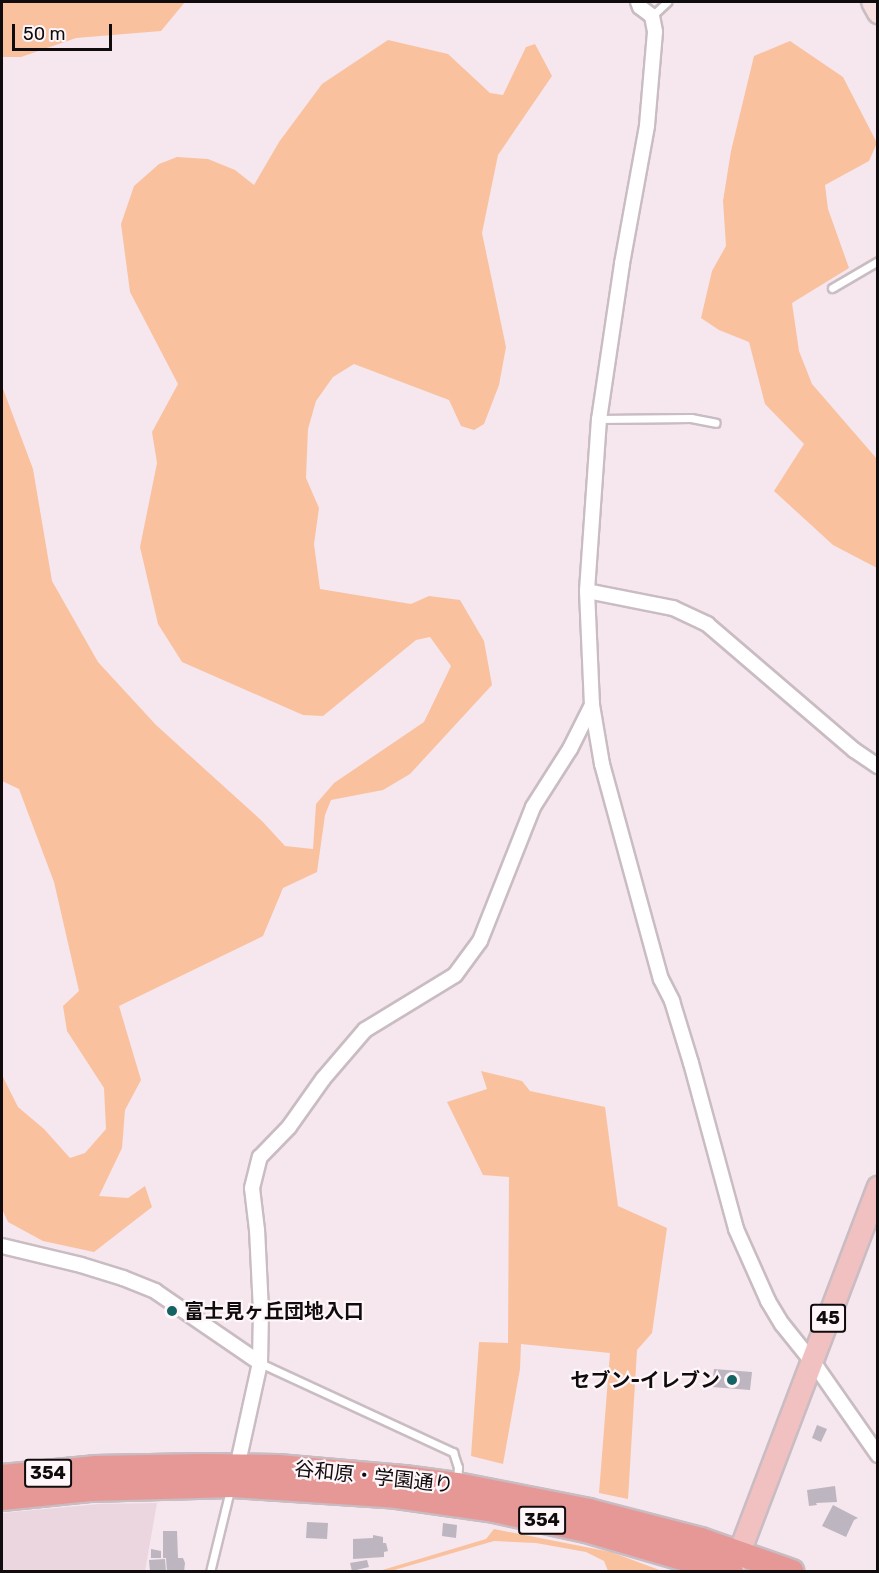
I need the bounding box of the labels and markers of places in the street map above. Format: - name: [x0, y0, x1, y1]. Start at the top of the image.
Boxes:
- place label: 富士見ヶ丘団地入口: [184, 1299, 364, 1323]
- marker: 富士見ヶ丘団地入口: [165, 1304, 179, 1318]
- place label: セブン-イレブン: [570, 1368, 720, 1392]
- marker: セブン-イレブン: [725, 1373, 739, 1387]

